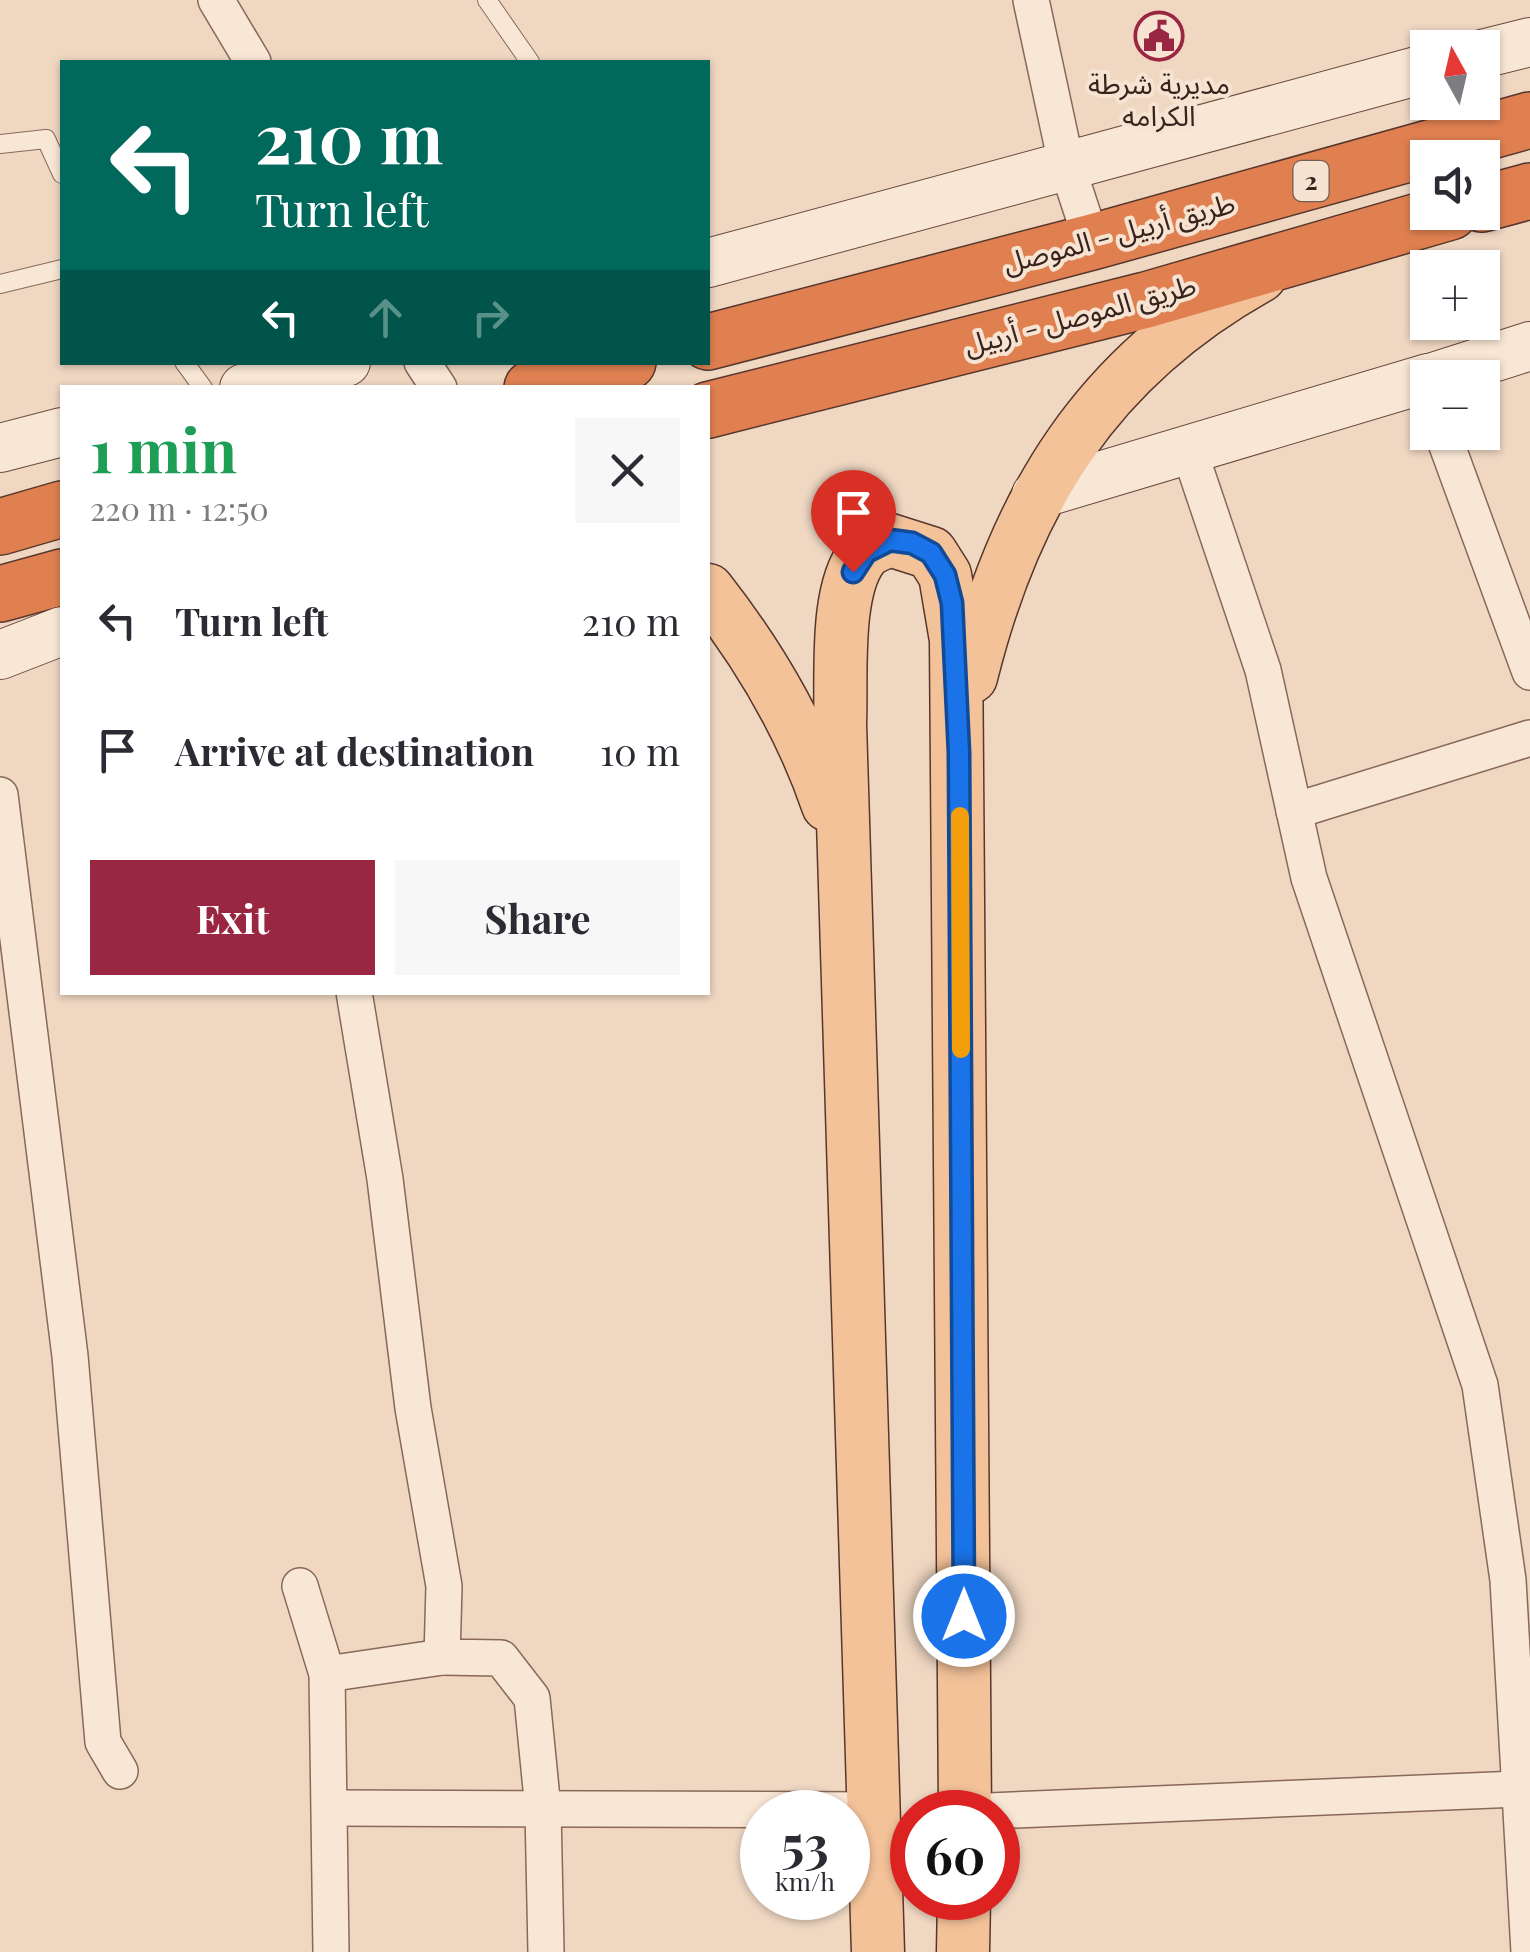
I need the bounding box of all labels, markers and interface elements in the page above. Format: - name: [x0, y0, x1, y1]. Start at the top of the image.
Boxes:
- public building icon: مديرية شرطة الكرامه: [1133, 10, 1185, 62]
- north arrow: [1410, 30, 1500, 120]
- map controls: [1410, 30, 1500, 450]
- place label: مديرية شرطة الكرامه: [1088, 64, 1230, 133]
- text: 210 m: [255, 88, 443, 182]
- icon: left: [90, 100, 220, 230]
- button: sound: [1410, 140, 1500, 230]
- road number: 2: [1294, 161, 1328, 201]
- text: Turn left: [255, 178, 429, 238]
- street label: طريق أربيل - الموصل: [999, 183, 1239, 281]
- button: +: [1410, 250, 1500, 340]
- street label: طريق الموصل - أربيل: [960, 265, 1200, 363]
- icon: left: [253, 290, 308, 345]
- icon: ahead: [358, 290, 413, 345]
- icon: right: [463, 290, 518, 345]
- button: −: [1410, 360, 1500, 450]
- text: 1 min: [90, 408, 237, 488]
- button: close: [575, 418, 680, 523]
- pin: [811, 470, 896, 573]
- icon: arrive: [826, 485, 881, 540]
- text: 220 m · 12:50: [90, 486, 269, 529]
- icon: left: [90, 593, 145, 648]
- text: Turn left: [175, 595, 328, 646]
- text: 210 m: [582, 595, 680, 646]
- icon: arrive: [90, 723, 145, 778]
- text: Arrive at destination: [175, 725, 534, 776]
- text: 10 m: [600, 725, 680, 776]
- button: Exit: [90, 860, 375, 975]
- button: Share: [395, 860, 680, 975]
- position arrow: [912, 1564, 1016, 1668]
- speed limit sign: 60: [890, 1790, 1020, 1920]
- text: 53: [781, 1809, 829, 1876]
- text: km/h: [775, 1864, 835, 1897]

